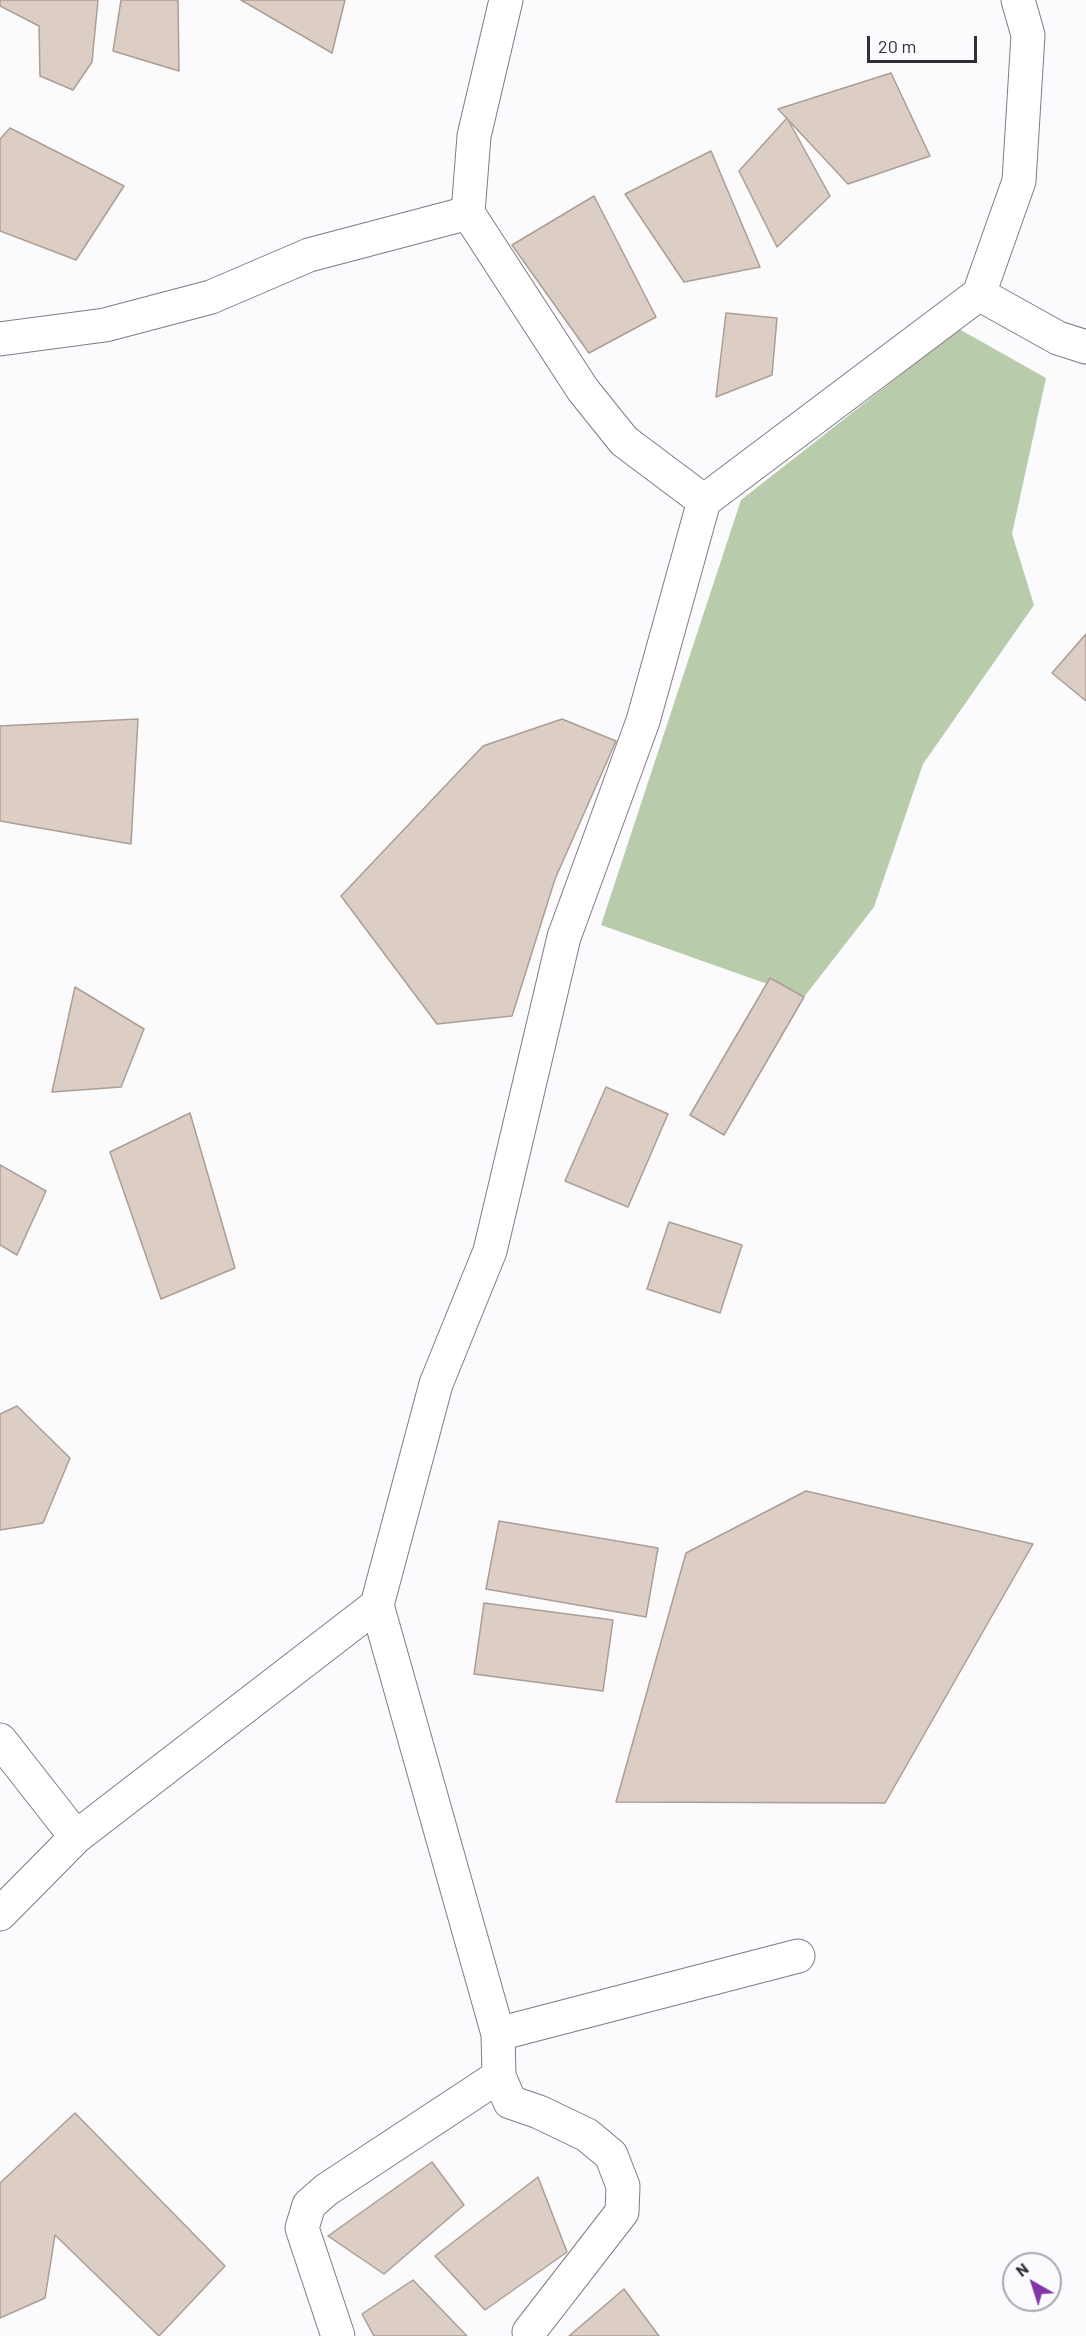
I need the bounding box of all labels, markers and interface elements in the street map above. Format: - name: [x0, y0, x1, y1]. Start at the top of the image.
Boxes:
- scale bar: [870, 24, 980, 62]
- text: 20 m: [878, 35, 916, 57]
- north arrow: [1002, 2252, 1062, 2312]
- text: N: [1011, 2258, 1032, 2280]

